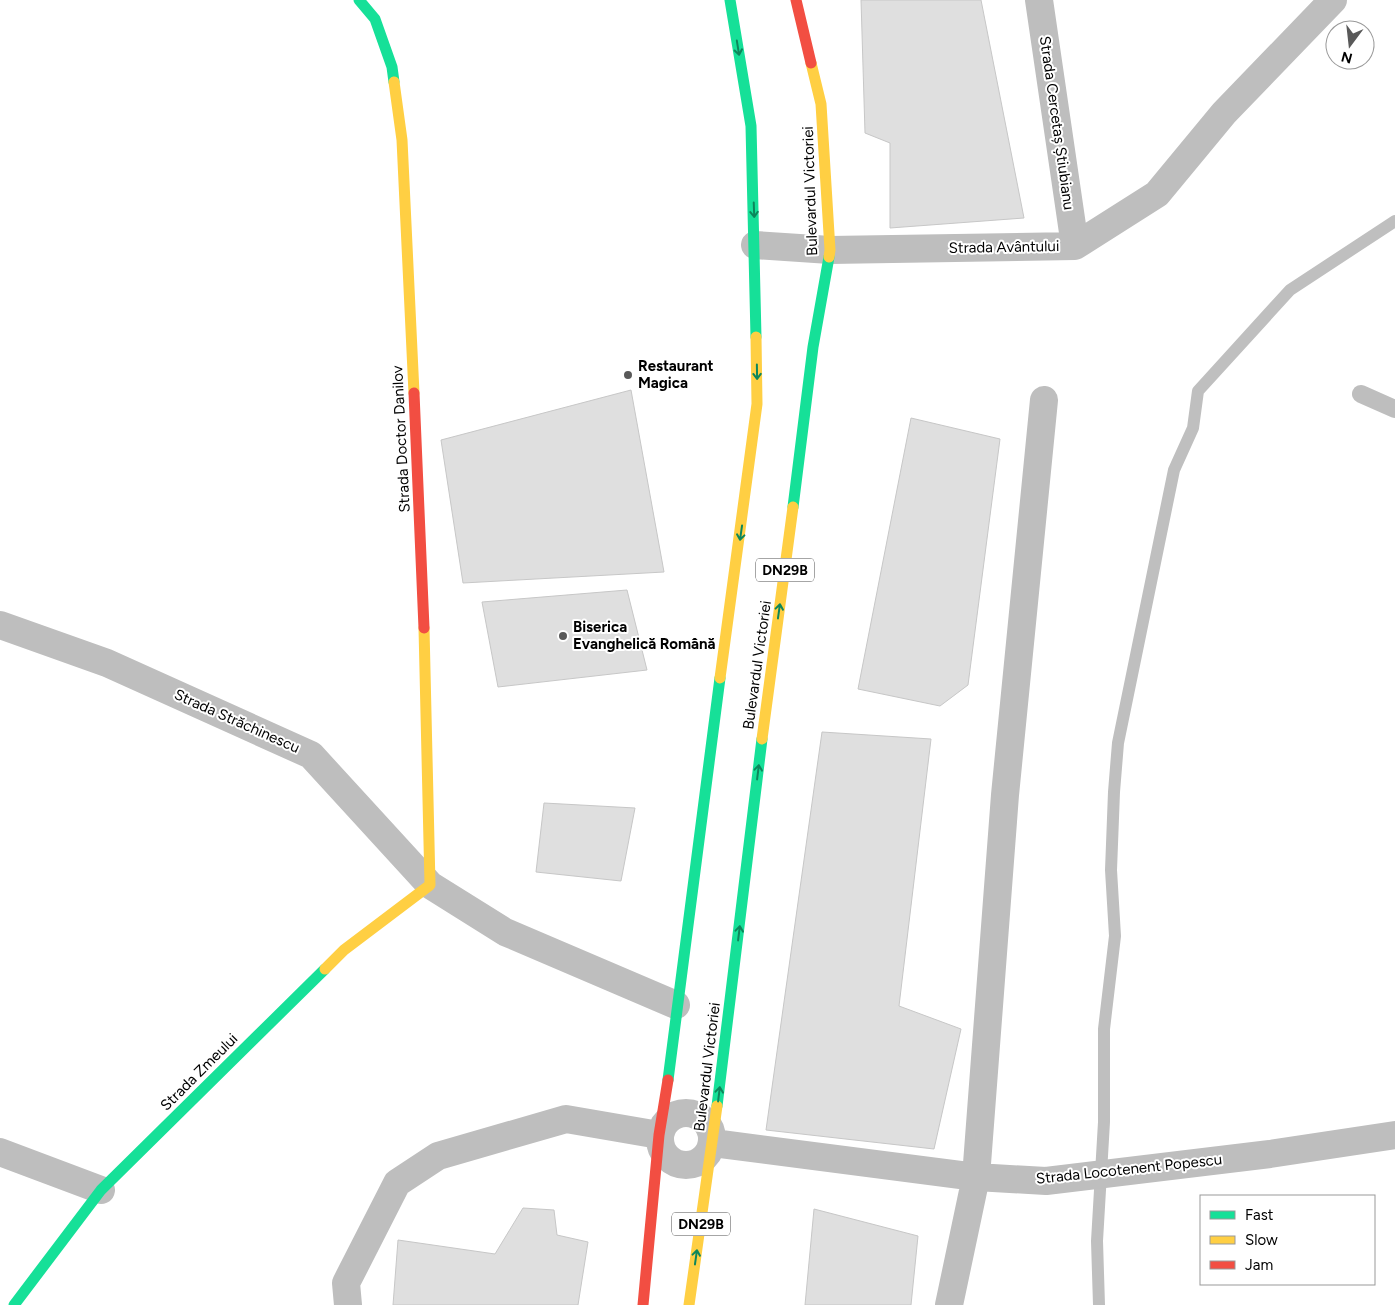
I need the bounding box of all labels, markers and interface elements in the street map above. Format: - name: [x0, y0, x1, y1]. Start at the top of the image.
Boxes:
- north arrow: [1325, 20, 1375, 70]
- street label: Strada Cercetaș Știubianu: [1036, 35, 1078, 211]
- one-way arrow: [733, 40, 743, 56]
- text: N: [1339, 47, 1354, 67]
- street label: Bulevardul Victoriei: [799, 126, 821, 256]
- one-way arrow: [749, 201, 758, 217]
- street label: Strada Avântului: [949, 237, 1059, 257]
- place label: Restaurant Magica: [638, 357, 714, 392]
- one-way arrow: [752, 364, 762, 380]
- street label: Strada Doctor Danilov: [388, 365, 414, 513]
- marker: Restaurant Magica: [622, 369, 634, 381]
- one-way arrow: [735, 525, 745, 541]
- road number: DN29B: [756, 558, 814, 582]
- street label: Bulevardul Victoriei: [739, 599, 775, 731]
- one-way arrow: [775, 603, 785, 619]
- place label: Biserica Evanghelică Română: [573, 618, 716, 653]
- marker: Biserica Evanghelică Română: [557, 630, 569, 642]
- street label: Strada Străchinescu: [172, 685, 302, 757]
- one-way arrow: [753, 764, 763, 780]
- one-way arrow: [734, 925, 744, 941]
- street label: Bulevardul Victoriei: [690, 1001, 724, 1133]
- street label: Strada Zmeului: [157, 1030, 241, 1114]
- one-way arrow: [714, 1087, 724, 1103]
- street label: Strada Locotenent Popescu: [1035, 1150, 1223, 1188]
- legend: [1200, 1195, 1375, 1285]
- text: Fast: [1245, 1206, 1274, 1224]
- road number: DN29B: [672, 1212, 730, 1236]
- text: Slow: [1245, 1231, 1278, 1249]
- one-way arrow: [692, 1249, 702, 1265]
- text: Jam: [1245, 1256, 1273, 1274]

